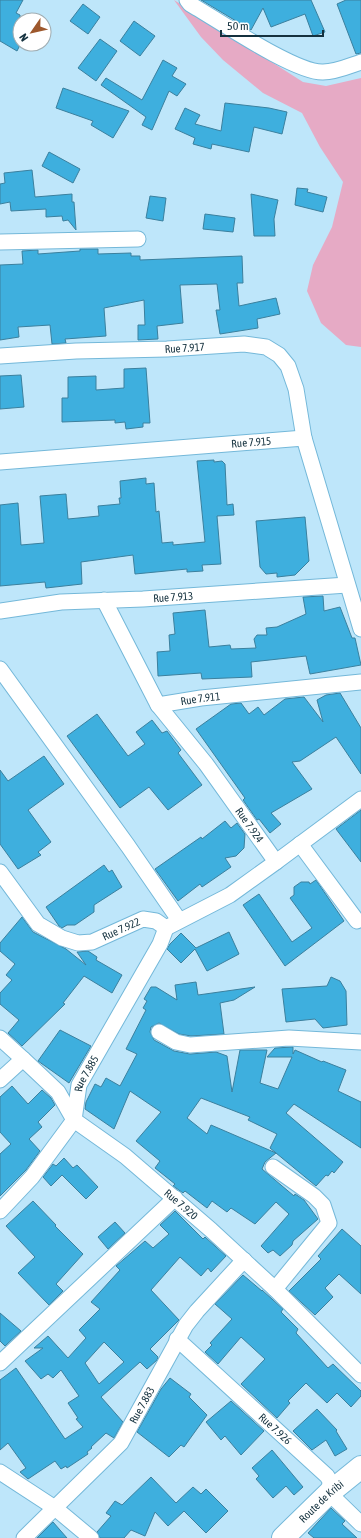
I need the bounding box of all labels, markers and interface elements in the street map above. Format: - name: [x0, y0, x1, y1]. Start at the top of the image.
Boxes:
- north arrow: [12, 12, 52, 52]
- scale bar: [221, 12, 323, 38]
- text: 50 m: [227, 19, 249, 33]
- text: N: [17, 32, 31, 44]
- street label: Rue 7.917: [164, 341, 205, 355]
- street label: Rue 7.915: [231, 435, 272, 450]
- street label: Rue 7.913: [153, 590, 194, 604]
- street label: Rue 7.911: [180, 690, 221, 707]
- street label: Rue 7.924: [233, 805, 266, 845]
- street label: Rue 7.922: [100, 915, 142, 943]
- street label: Rue 7.885: [72, 1053, 101, 1093]
- street label: Rue 7.920: [162, 1187, 200, 1222]
- street label: Rue 7.883: [127, 1385, 157, 1426]
- street label: Rue 7.926: [256, 1411, 294, 1447]
- street label: Route de Kribi: [297, 1478, 346, 1525]

